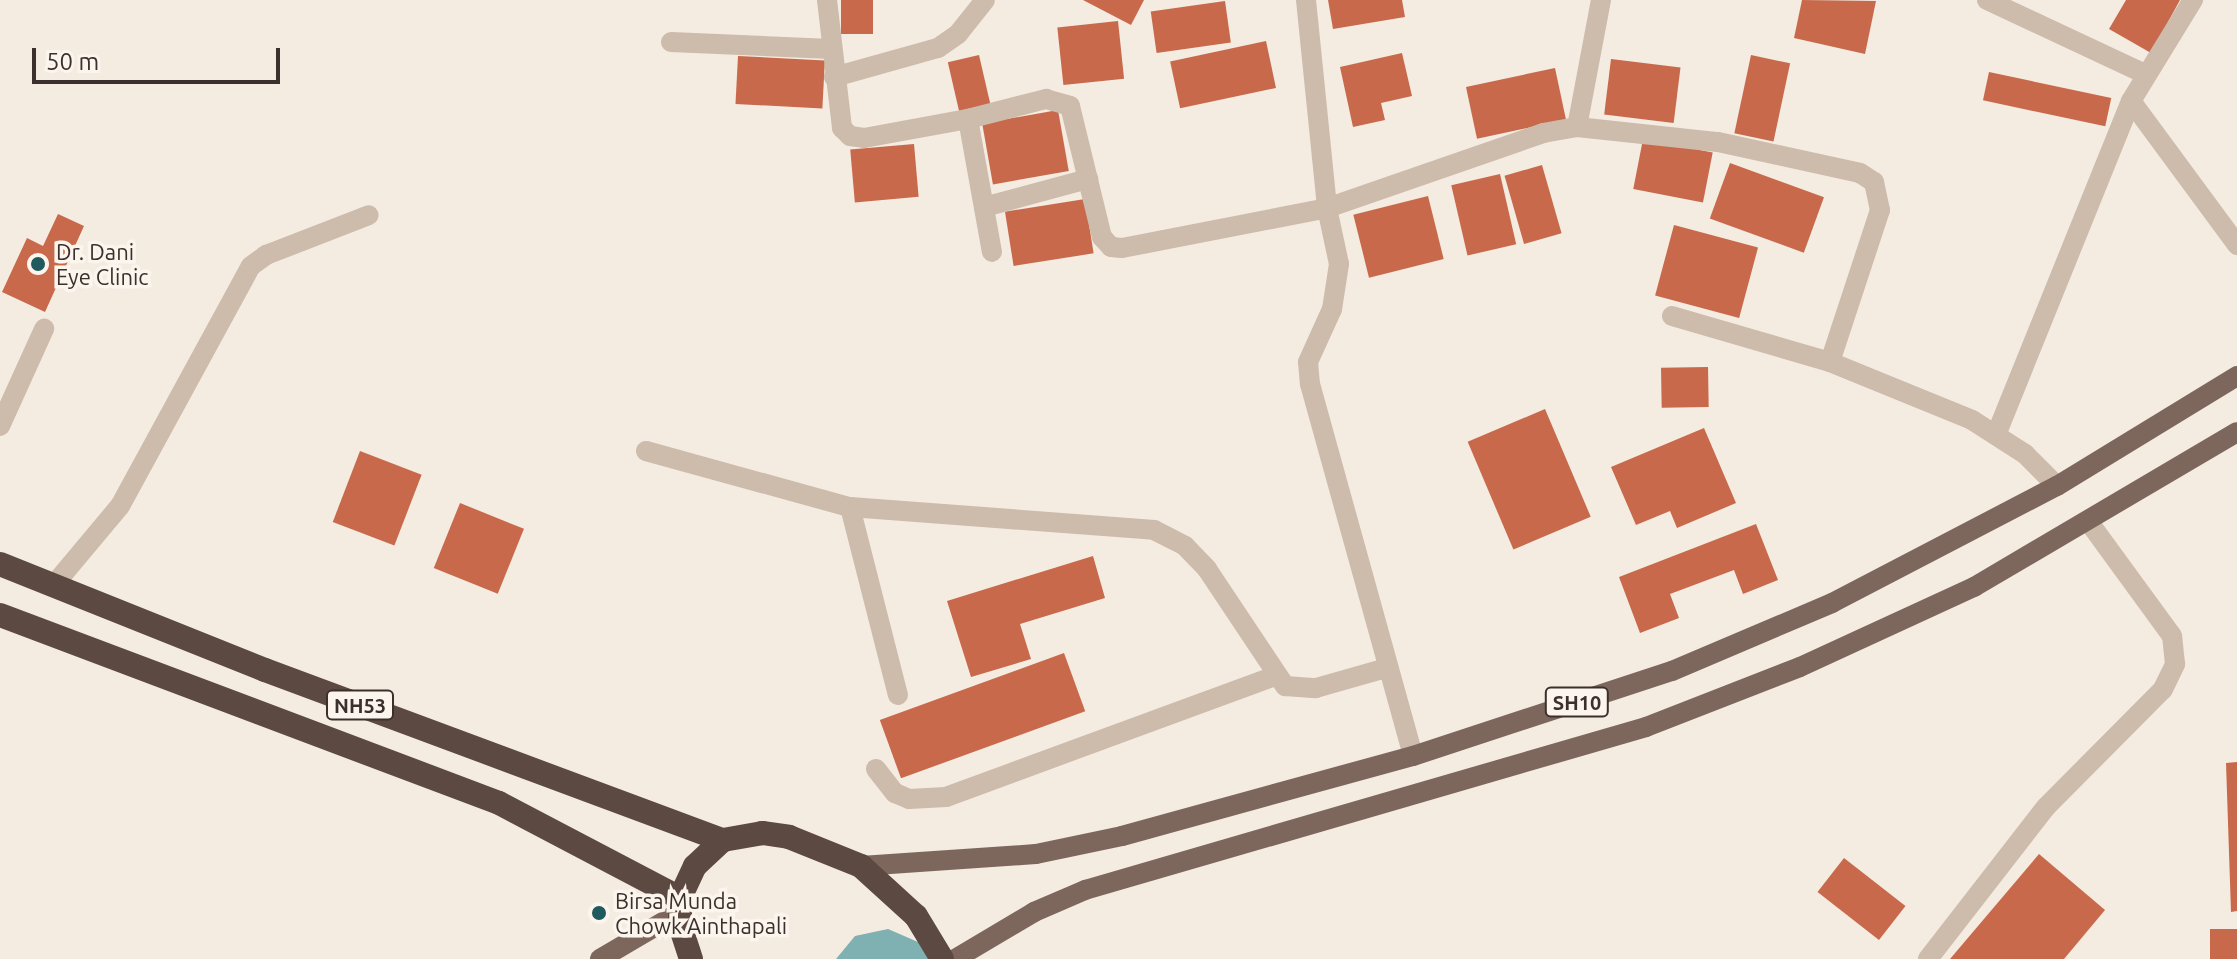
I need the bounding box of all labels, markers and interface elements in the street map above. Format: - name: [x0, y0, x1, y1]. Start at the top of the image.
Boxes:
- scale bar: [36, 32, 284, 82]
- text: 50 m: [46, 48, 99, 75]
- place label: Dr. Dani Eye Clinic: [56, 238, 149, 290]
- marker: Dr. Dani Eye Clinic: [27, 253, 49, 275]
- road number: SH10: [1543, 686, 1611, 718]
- road number: NH53: [326, 689, 394, 721]
- place label: Birsa Munda Chowk Ainthapali: [615, 887, 787, 938]
- marker: Birsa Munda Chowk Ainthapali: [590, 904, 608, 922]

